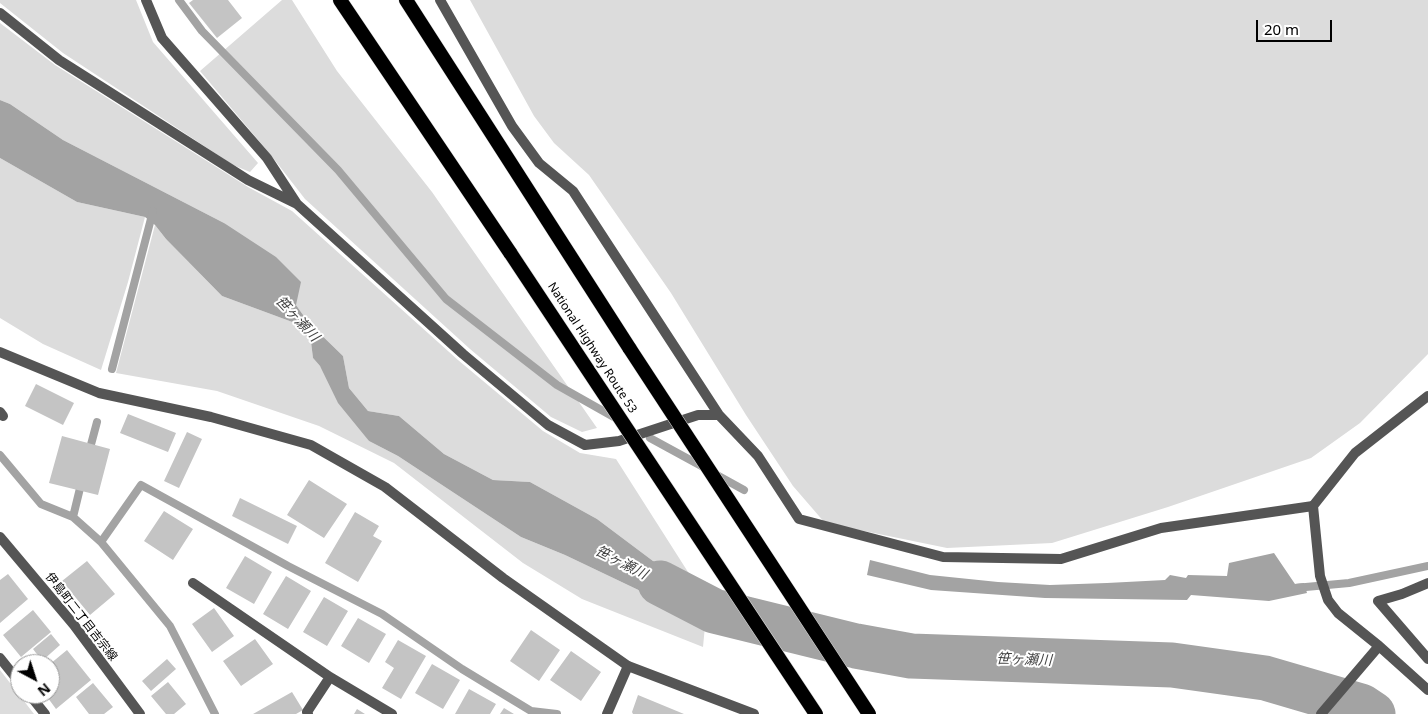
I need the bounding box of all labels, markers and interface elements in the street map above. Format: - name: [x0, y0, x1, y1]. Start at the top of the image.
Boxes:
- scale bar: [1258, 10, 1334, 42]
- text: 20 m: [1264, 19, 1299, 39]
- street label: National Highway Route 53: [544, 280, 640, 416]
- water label: 笹ヶ瀬川: [272, 293, 322, 345]
- water label: 笹ヶ瀬川: [592, 543, 650, 583]
- street label: 伊島町二丁目吉宗線: [42, 570, 120, 664]
- water label: 笹ヶ瀬川: [996, 651, 1052, 669]
- north arrow: [10, 654, 60, 704]
- text: N: [34, 679, 55, 701]

